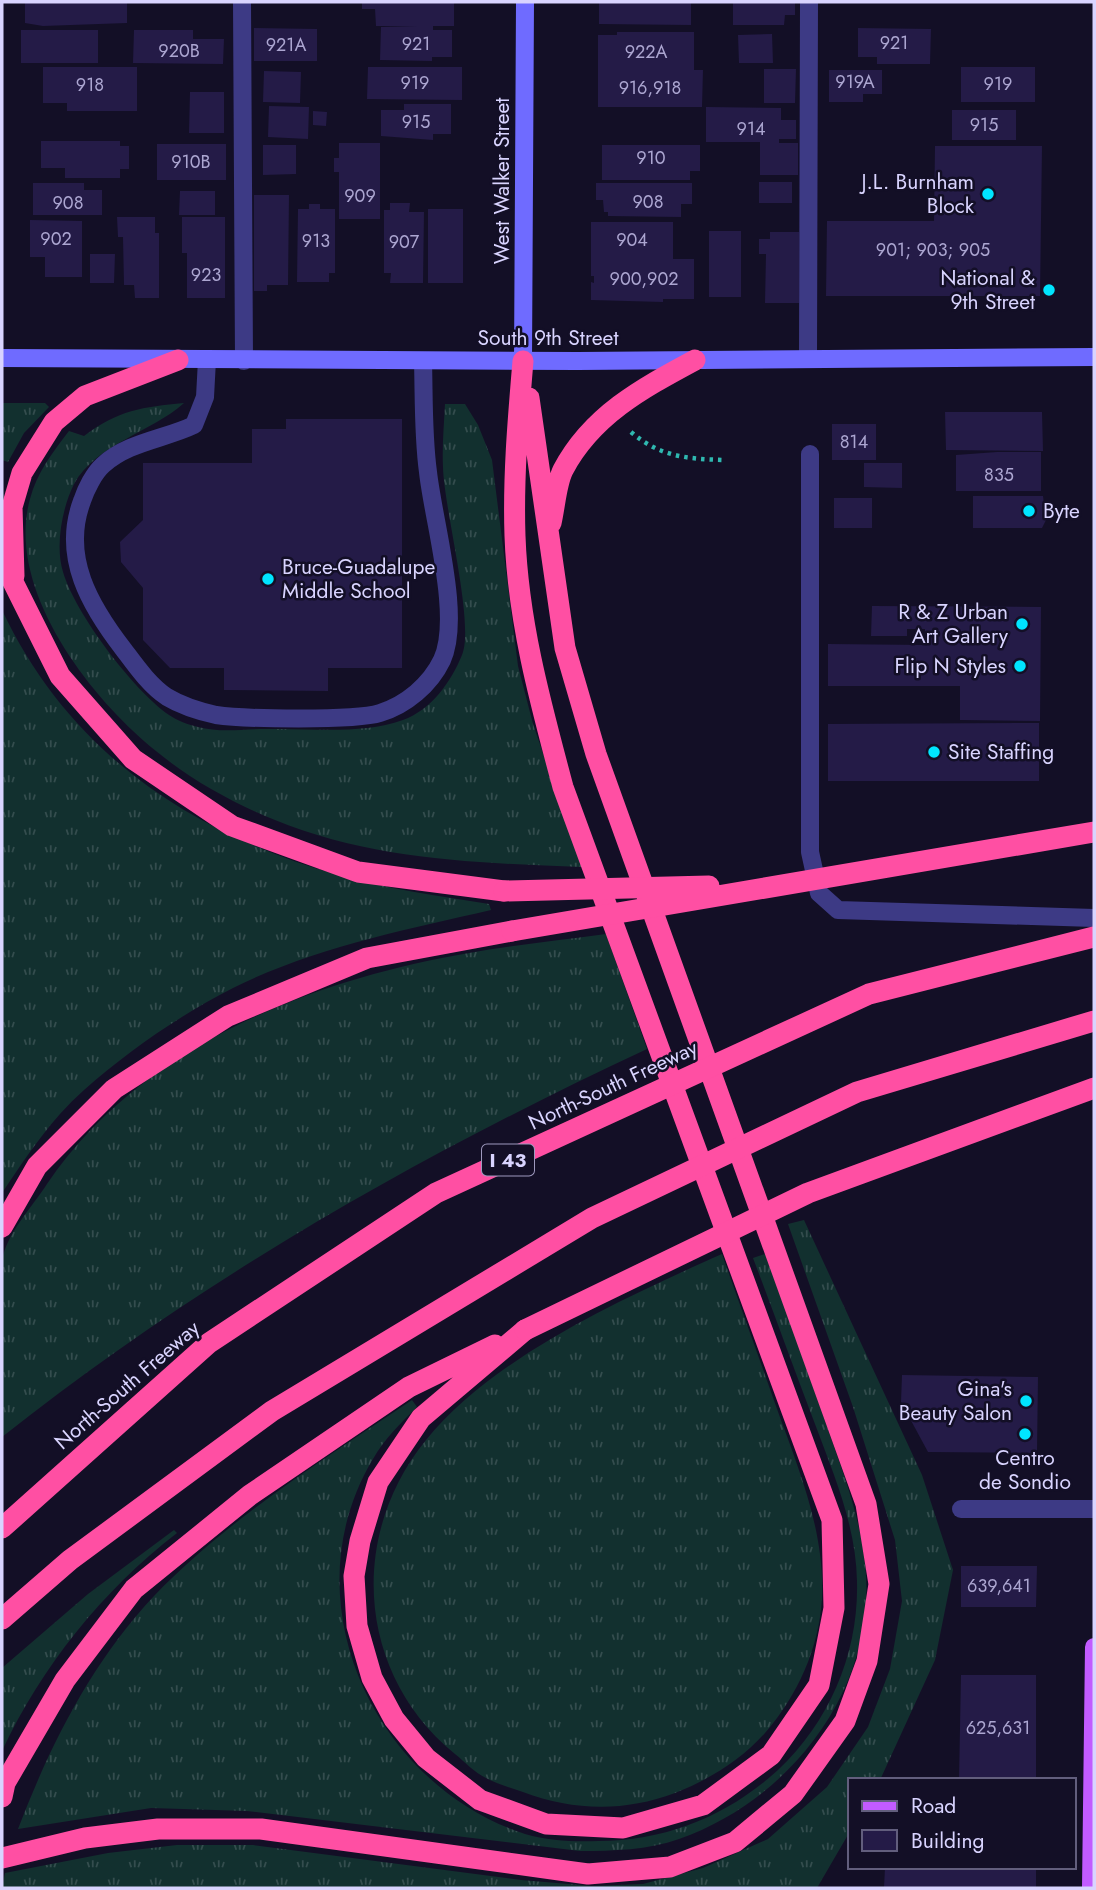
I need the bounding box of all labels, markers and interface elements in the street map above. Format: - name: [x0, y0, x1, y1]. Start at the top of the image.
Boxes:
- house number: 921: [880, 30, 908, 56]
- house number: 921: [402, 31, 430, 57]
- house number: 921A: [266, 32, 306, 58]
- house number: 920B: [158, 38, 200, 64]
- house number: 922A: [625, 39, 667, 65]
- house number: 919A: [835, 69, 875, 95]
- house number: 919: [401, 70, 429, 96]
- house number: 919: [984, 71, 1012, 97]
- house number: 918: [76, 72, 104, 98]
- house number: 916,918: [619, 75, 681, 101]
- street label: West Walker Street: [487, 98, 517, 264]
- house number: 915: [402, 109, 430, 135]
- house number: 915: [970, 112, 998, 138]
- house number: 914: [737, 116, 765, 142]
- house number: 910: [636, 145, 666, 171]
- house number: 910B: [171, 149, 211, 175]
- place label: J.L. Burnham Block: [859, 167, 975, 221]
- house number: 909: [344, 183, 376, 209]
- marker: J.L. Burnham Block: [980, 186, 996, 202]
- house number: 908: [633, 189, 664, 215]
- house number: 908: [53, 190, 84, 216]
- house number: 902: [40, 226, 72, 252]
- house number: 904: [616, 227, 648, 253]
- house number: 913: [302, 228, 330, 254]
- house number: 907: [389, 229, 420, 255]
- house number: 901; 903; 905: [876, 237, 990, 263]
- house number: 923: [191, 262, 221, 288]
- place label: National & 9th Street: [940, 263, 1035, 317]
- house number: 900,902: [610, 266, 678, 292]
- marker: National & 9th Street: [1041, 282, 1057, 298]
- street label: South 9th Street: [478, 323, 618, 353]
- house number: 814: [840, 429, 868, 455]
- house number: 835: [984, 462, 1014, 488]
- place label: Byte: [1043, 496, 1080, 526]
- marker: Byte: [1021, 503, 1037, 519]
- place label: Bruce-Guadalupe Middle School: [282, 552, 436, 606]
- marker: Bruce-Guadalupe Middle School: [260, 571, 276, 587]
- place label: R & Z Urban Art Gallery: [898, 597, 1009, 651]
- marker: R & Z Urban Art Gallery: [1014, 616, 1030, 632]
- place label: Flip N Styles: [894, 651, 1006, 681]
- marker: Flip N Styles: [1012, 658, 1028, 674]
- place label: Site Staffing: [948, 737, 1054, 767]
- marker: Site Staffing: [926, 744, 942, 760]
- street label: North-South Freeway: [523, 1032, 703, 1137]
- road number: I 43: [482, 1144, 534, 1176]
- street label: North-South Freeway: [48, 1313, 207, 1457]
- place label: Gina's Beauty Salon: [899, 1374, 1012, 1428]
- marker: Gina's Beauty Salon: [1018, 1393, 1034, 1409]
- marker: Centro de Sondio: [1017, 1426, 1033, 1442]
- place label: Centro de Sondio: [979, 1443, 1071, 1497]
- house number: 639,641: [967, 1573, 1031, 1599]
- house number: 625,631: [966, 1715, 1030, 1741]
- legend: [848, 1778, 1075, 1869]
- text: Road: [911, 1791, 956, 1821]
- text: Building: [911, 1826, 984, 1856]

